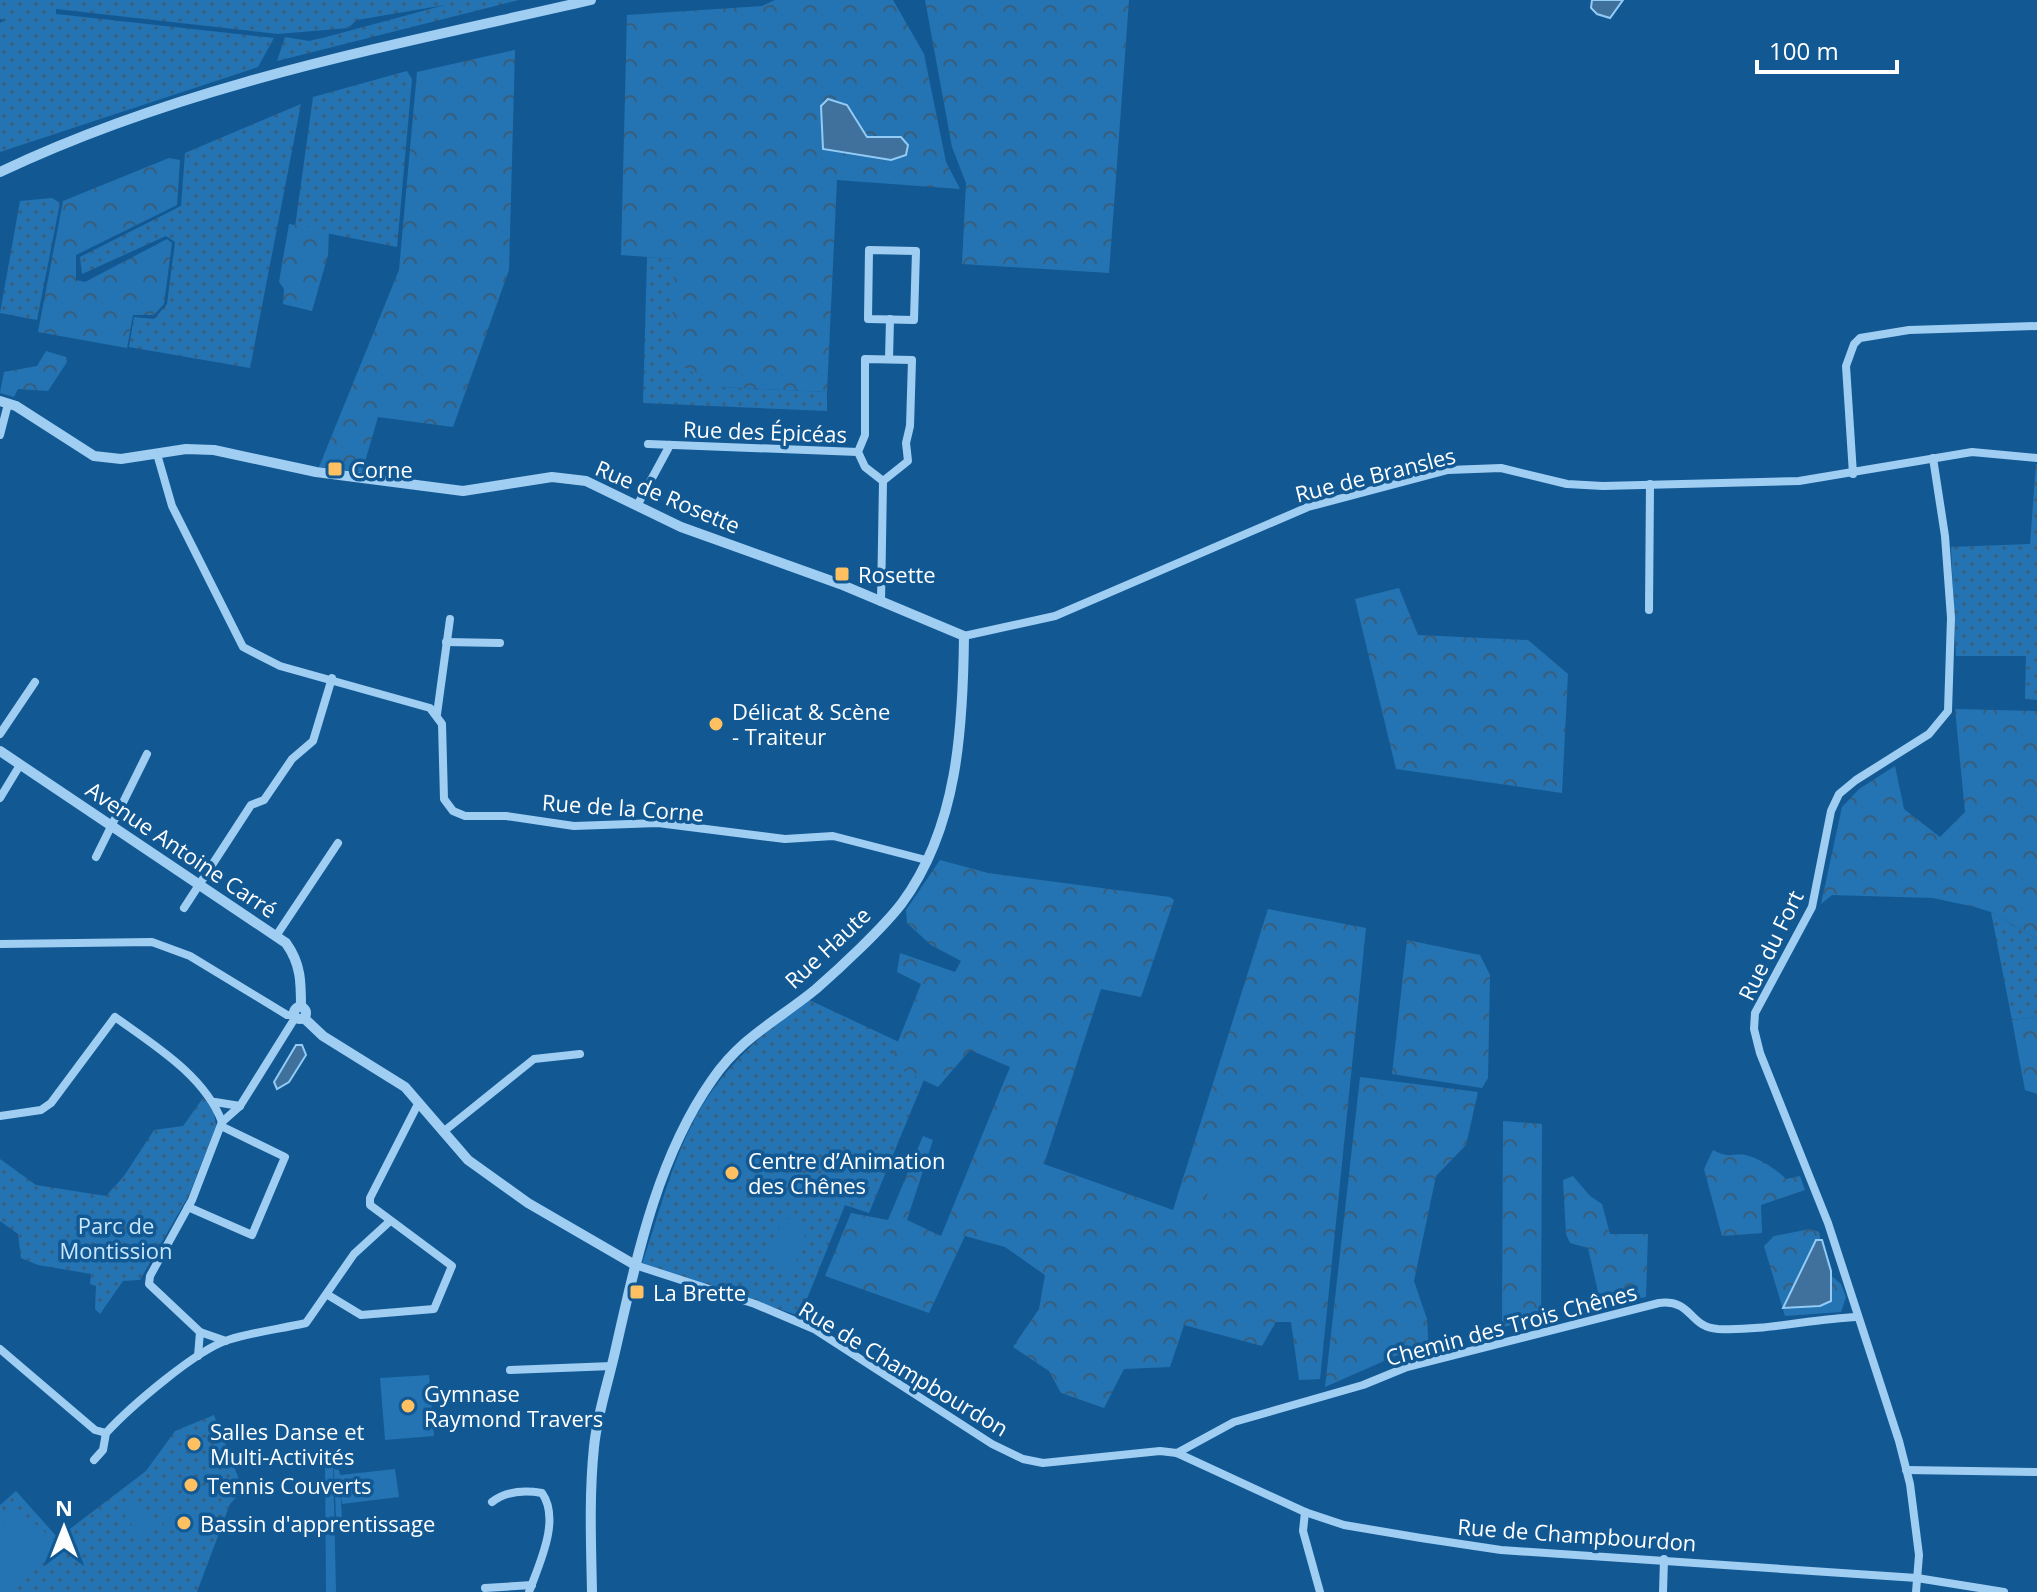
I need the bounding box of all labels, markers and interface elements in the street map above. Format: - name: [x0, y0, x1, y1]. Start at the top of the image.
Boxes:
- scale bar: [1757, 24, 1897, 74]
- text: 100 m: [1769, 34, 1839, 67]
- street label: Rue des Épicéas: [683, 413, 847, 449]
- street label: Rue de Bransles: [1292, 440, 1458, 508]
- street label: Rue de Rosette: [591, 452, 745, 540]
- place label: Corne: [351, 454, 413, 484]
- marker: Corne: [326, 460, 344, 478]
- place label: Rosette: [858, 559, 936, 589]
- marker: Rosette: [833, 565, 851, 583]
- place label: Délicat & Scène - Traiteur: [732, 696, 890, 751]
- marker: Délicat & Scène - Traiteur: [707, 715, 725, 733]
- street label: Avenue Antoine Carré: [81, 774, 283, 924]
- street label: Rue de la Corne: [541, 786, 705, 828]
- street label: Rue du Fort: [1730, 885, 1810, 1005]
- street label: Rue Haute: [778, 899, 876, 995]
- place label: Centre d’Animation des Chênes: [748, 1145, 945, 1200]
- marker: Centre d’Animation des Chênes: [723, 1164, 741, 1182]
- park label: Parc de Montission: [59, 1210, 173, 1265]
- street label: Chemin des Trois Chênes: [1382, 1276, 1640, 1372]
- place label: La Brette: [653, 1277, 746, 1307]
- marker: La Brette: [628, 1283, 646, 1301]
- street label: Rue de Champbourdon: [794, 1293, 1014, 1443]
- place label: Gymnase Raymond Travers: [424, 1378, 603, 1433]
- marker: Gymnase Raymond Travers: [399, 1397, 417, 1415]
- place label: Salles Danse et Multi-Activités: [210, 1416, 365, 1471]
- marker: Salles Danse et Multi-Activités: [185, 1435, 203, 1453]
- place label: Tennis Couverts: [207, 1470, 371, 1500]
- marker: Tennis Couverts: [182, 1476, 200, 1494]
- north arrow: [24, 1488, 104, 1568]
- text: N: [55, 1492, 73, 1522]
- place label: Bassin d'apprentissage: [200, 1508, 435, 1538]
- street label: Rue de Champbourdon: [1457, 1511, 1697, 1557]
- marker: Bassin d'apprentissage: [175, 1514, 193, 1532]

